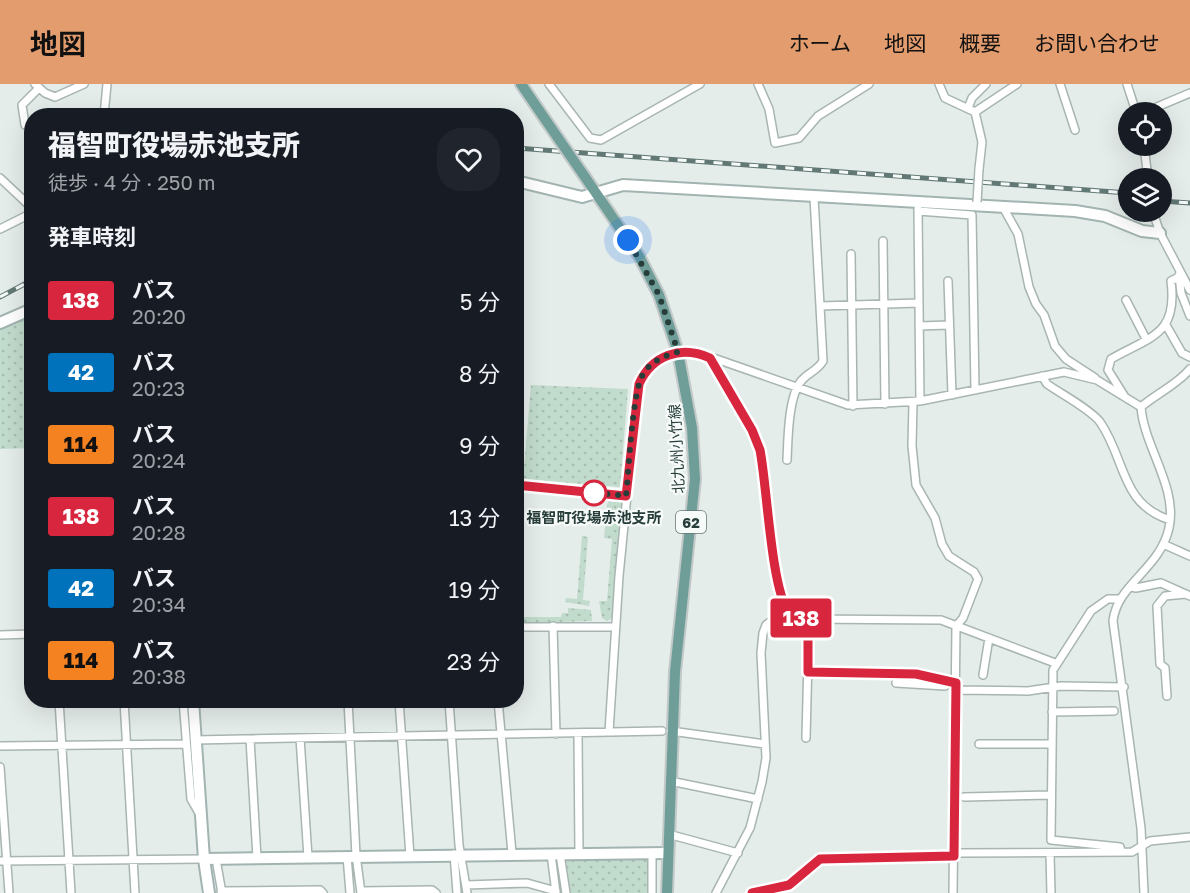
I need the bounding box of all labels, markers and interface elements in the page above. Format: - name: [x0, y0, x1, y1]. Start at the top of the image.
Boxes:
- text: 地図: [30, 27, 86, 60]
- text: ホーム: [789, 30, 851, 56]
- text: 地図: [884, 30, 926, 56]
- text: 概要: [959, 30, 1001, 56]
- text: お問い合わせ: [1034, 30, 1160, 56]
- map controls: [1118, 102, 1172, 222]
- button: locate: [1118, 102, 1172, 156]
- text: 福智町役場赤池支所: [48, 128, 300, 161]
- button: heart: [437, 128, 500, 191]
- button: layers: [1118, 168, 1172, 222]
- text: 徒歩 · 4 分 · 250 m: [48, 170, 216, 194]
- text: 発車時刻: [48, 223, 136, 250]
- your location: [613, 225, 643, 255]
- text: バス: [132, 276, 176, 303]
- text: 138: [62, 287, 100, 313]
- text: 5 分: [460, 288, 500, 315]
- text: 20:20: [132, 304, 186, 328]
- text: バス: [132, 348, 176, 375]
- text: 42: [68, 359, 94, 385]
- text: 8 分: [459, 360, 500, 387]
- text: 20:23: [132, 376, 185, 400]
- street label: 北九州小竹線: [665, 404, 687, 494]
- text: バス: [132, 420, 176, 447]
- text: 114: [64, 431, 98, 457]
- text: 9 分: [459, 432, 500, 459]
- text: 20:24: [132, 448, 186, 472]
- marker: 福智町役場赤池支所: [581, 480, 607, 506]
- text: バス: [132, 492, 176, 519]
- text: 138: [62, 503, 100, 529]
- text: 13 分: [449, 504, 500, 531]
- place label: 福智町役場赤池支所: [525, 508, 662, 526]
- road number: 62: [676, 511, 706, 533]
- text: 20:28: [132, 520, 186, 544]
- text: バス: [132, 564, 176, 591]
- text: 42: [68, 575, 94, 601]
- text: 19 分: [449, 576, 500, 603]
- text: 20:34: [132, 592, 186, 616]
- line badge: 138: [766, 598, 836, 638]
- text: 138: [782, 605, 820, 631]
- text: バス: [132, 636, 176, 663]
- text: 114: [64, 647, 98, 673]
- text: 23 分: [447, 648, 500, 675]
- text: 20:38: [132, 664, 186, 688]

